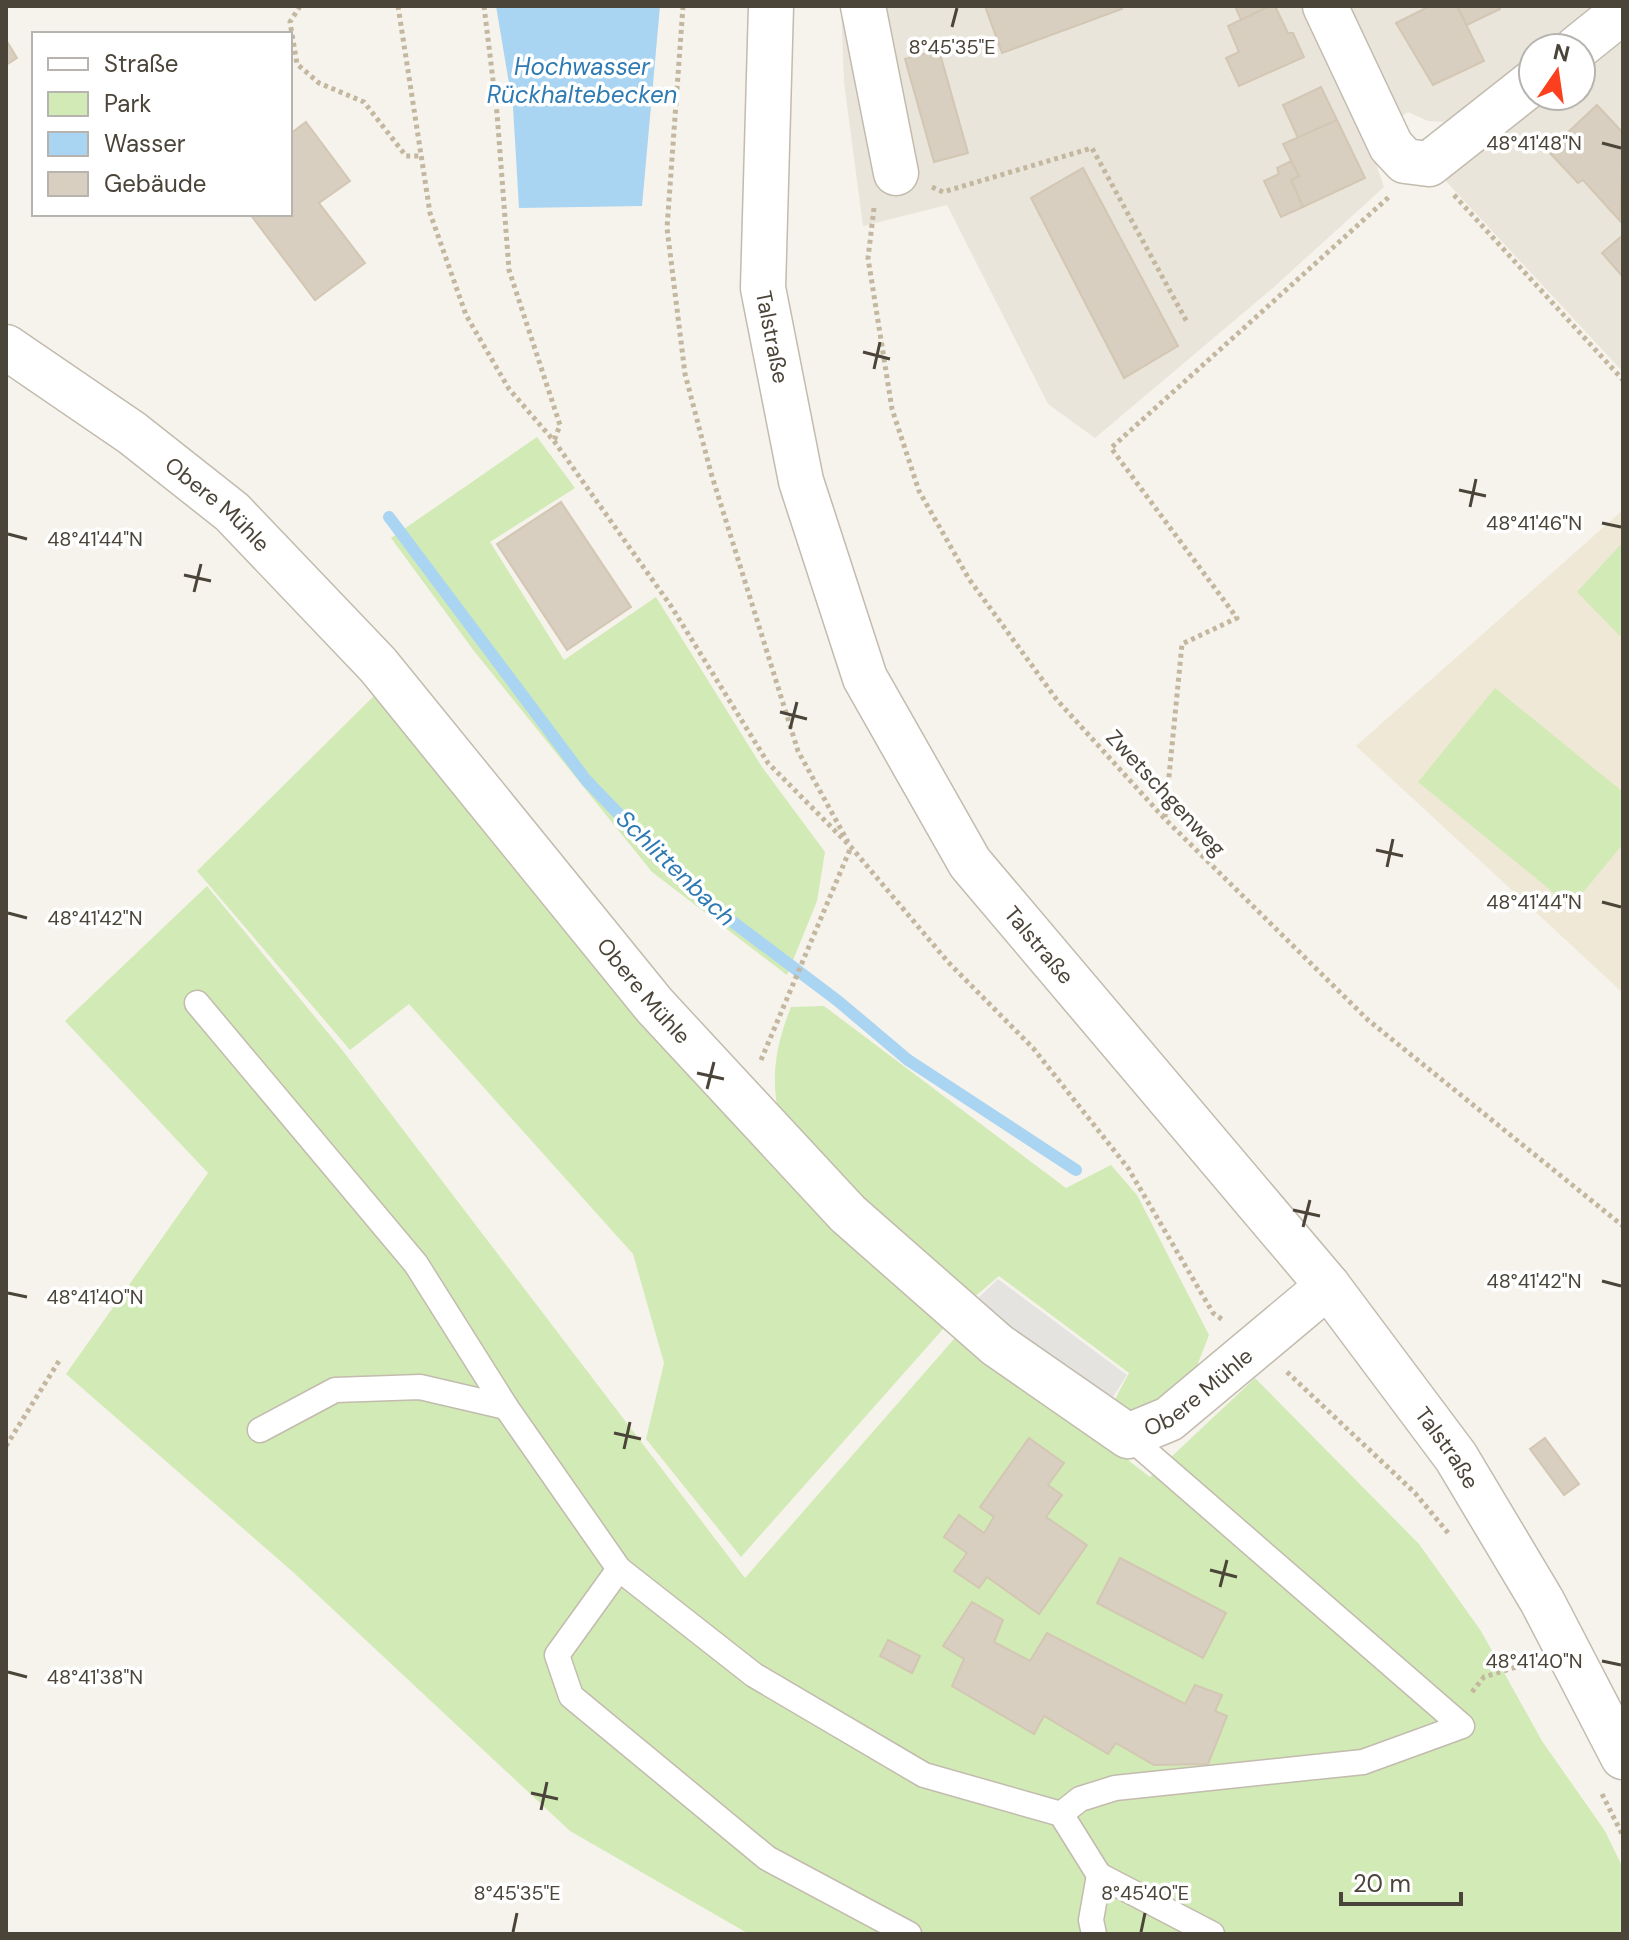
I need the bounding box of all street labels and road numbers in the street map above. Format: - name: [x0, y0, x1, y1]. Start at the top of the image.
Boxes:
- street label: Talstraße: [749, 288, 796, 386]
- street label: Obere Mühle: [159, 450, 277, 558]
- street label: Zwetschgenweg: [1100, 723, 1232, 863]
- street label: Talstraße: [998, 900, 1081, 990]
- street label: Obere Mühle: [591, 932, 697, 1050]
- street label: Obere Mühle: [1139, 1341, 1258, 1442]
- street label: Talstraße: [1409, 1401, 1486, 1494]

